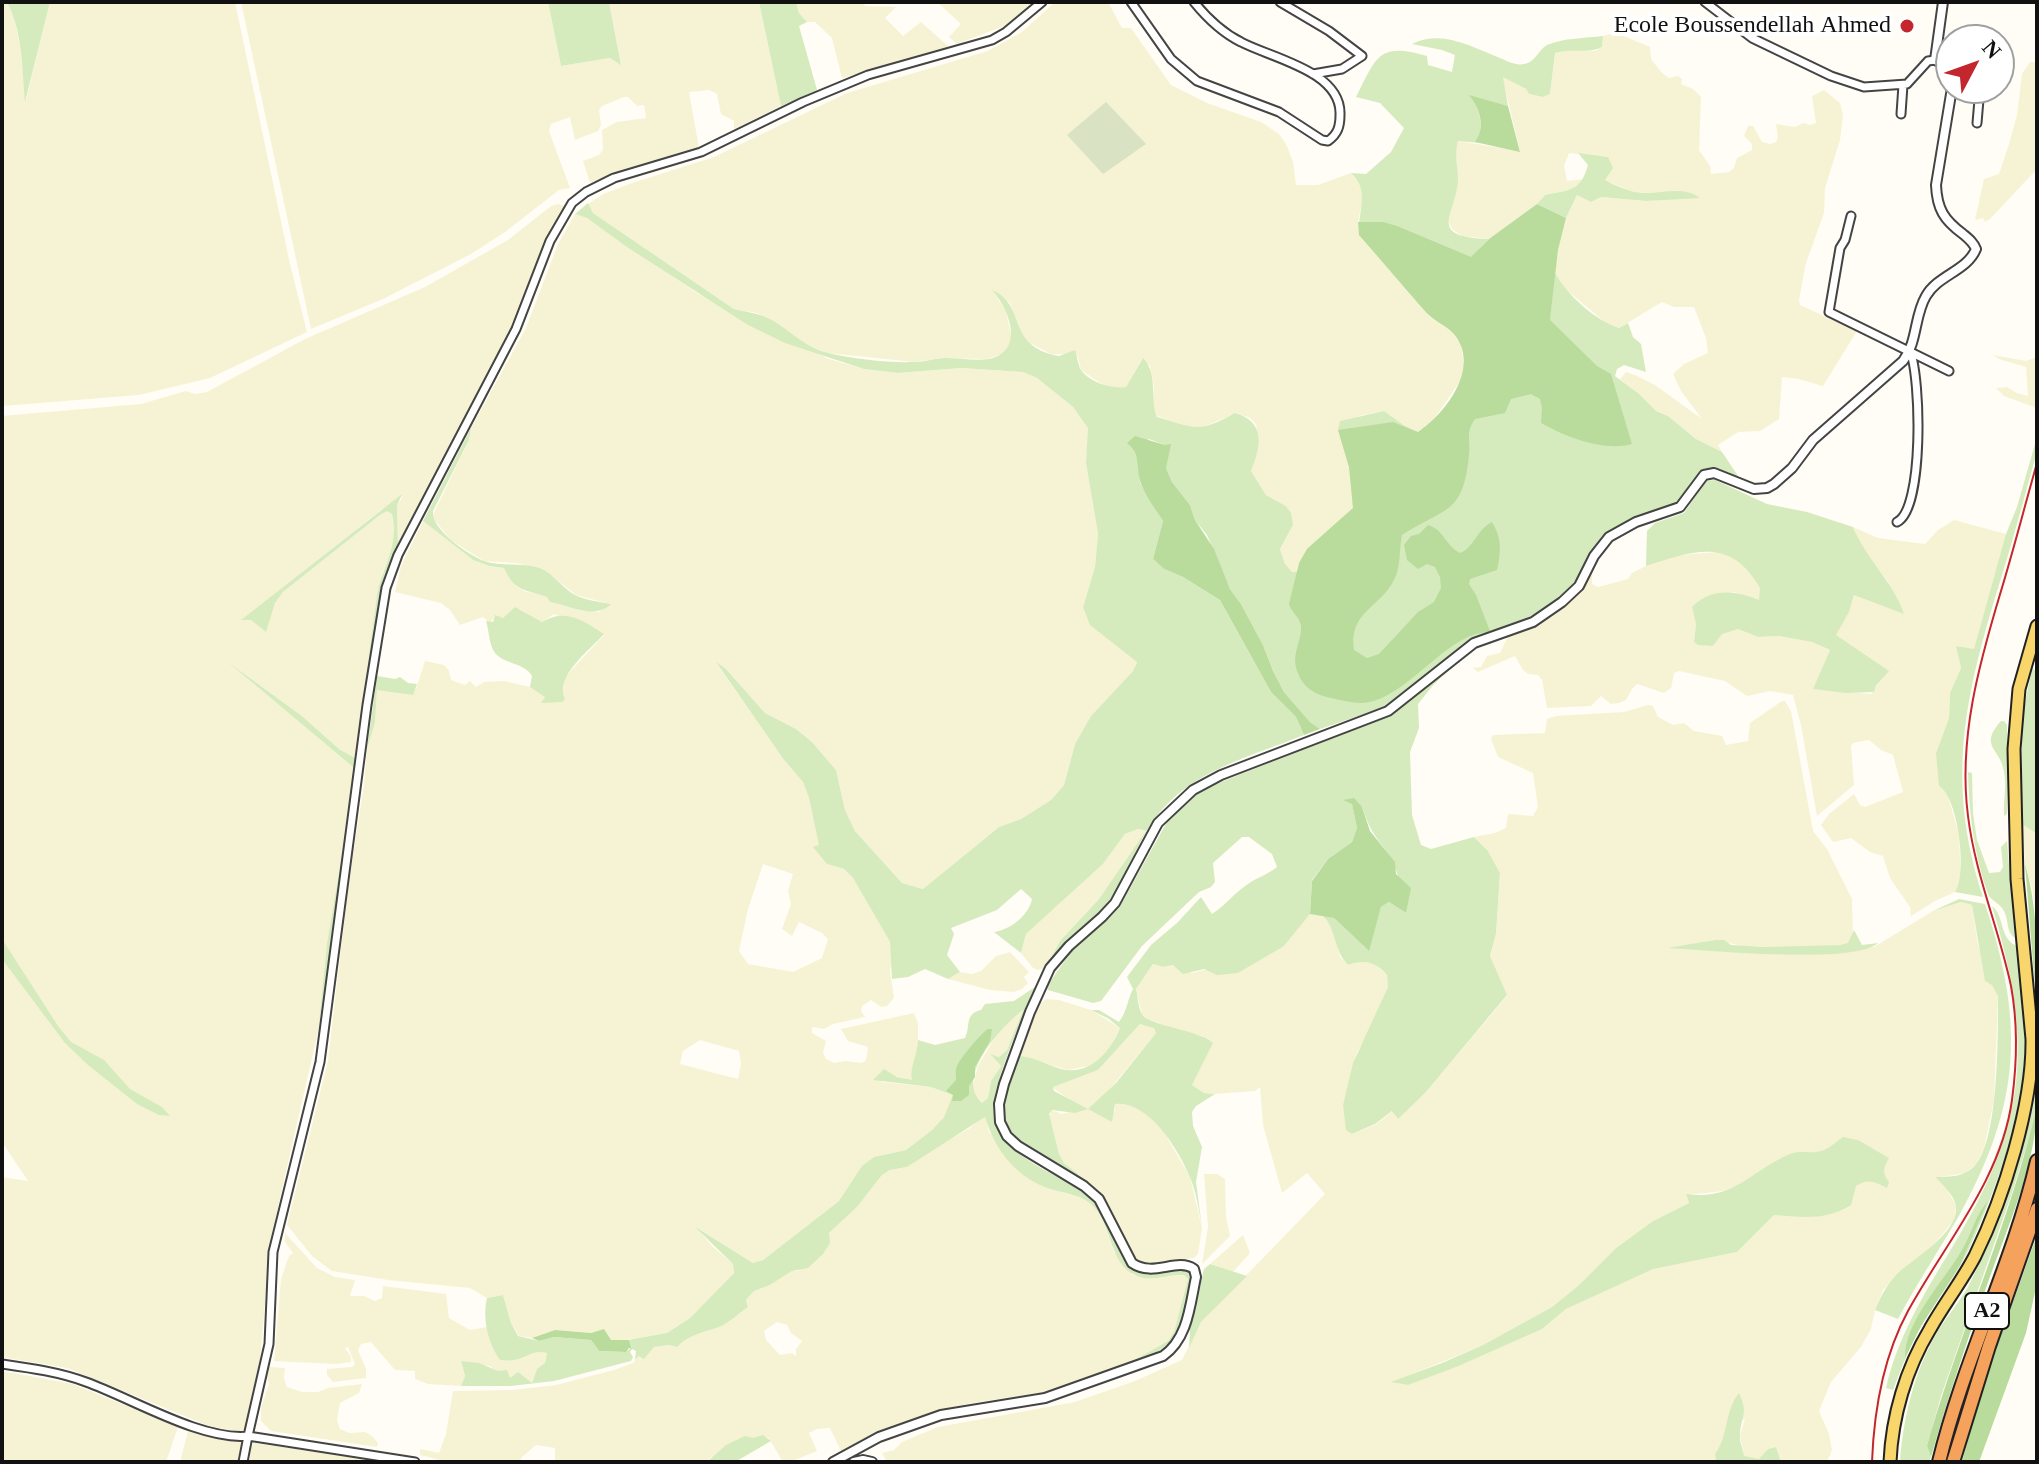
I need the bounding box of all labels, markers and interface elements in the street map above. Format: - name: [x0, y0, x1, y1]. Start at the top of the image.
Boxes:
- place label: Ecole Boussendellah Ahmed: [1587, 12, 1891, 40]
- marker: Ecole Boussendellah Ahmed: [1898, 17, 1916, 35]
- north arrow: [1935, 24, 2015, 104]
- text: N: [1977, 35, 2007, 63]
- road number: A2: [1965, 1293, 2009, 1329]

